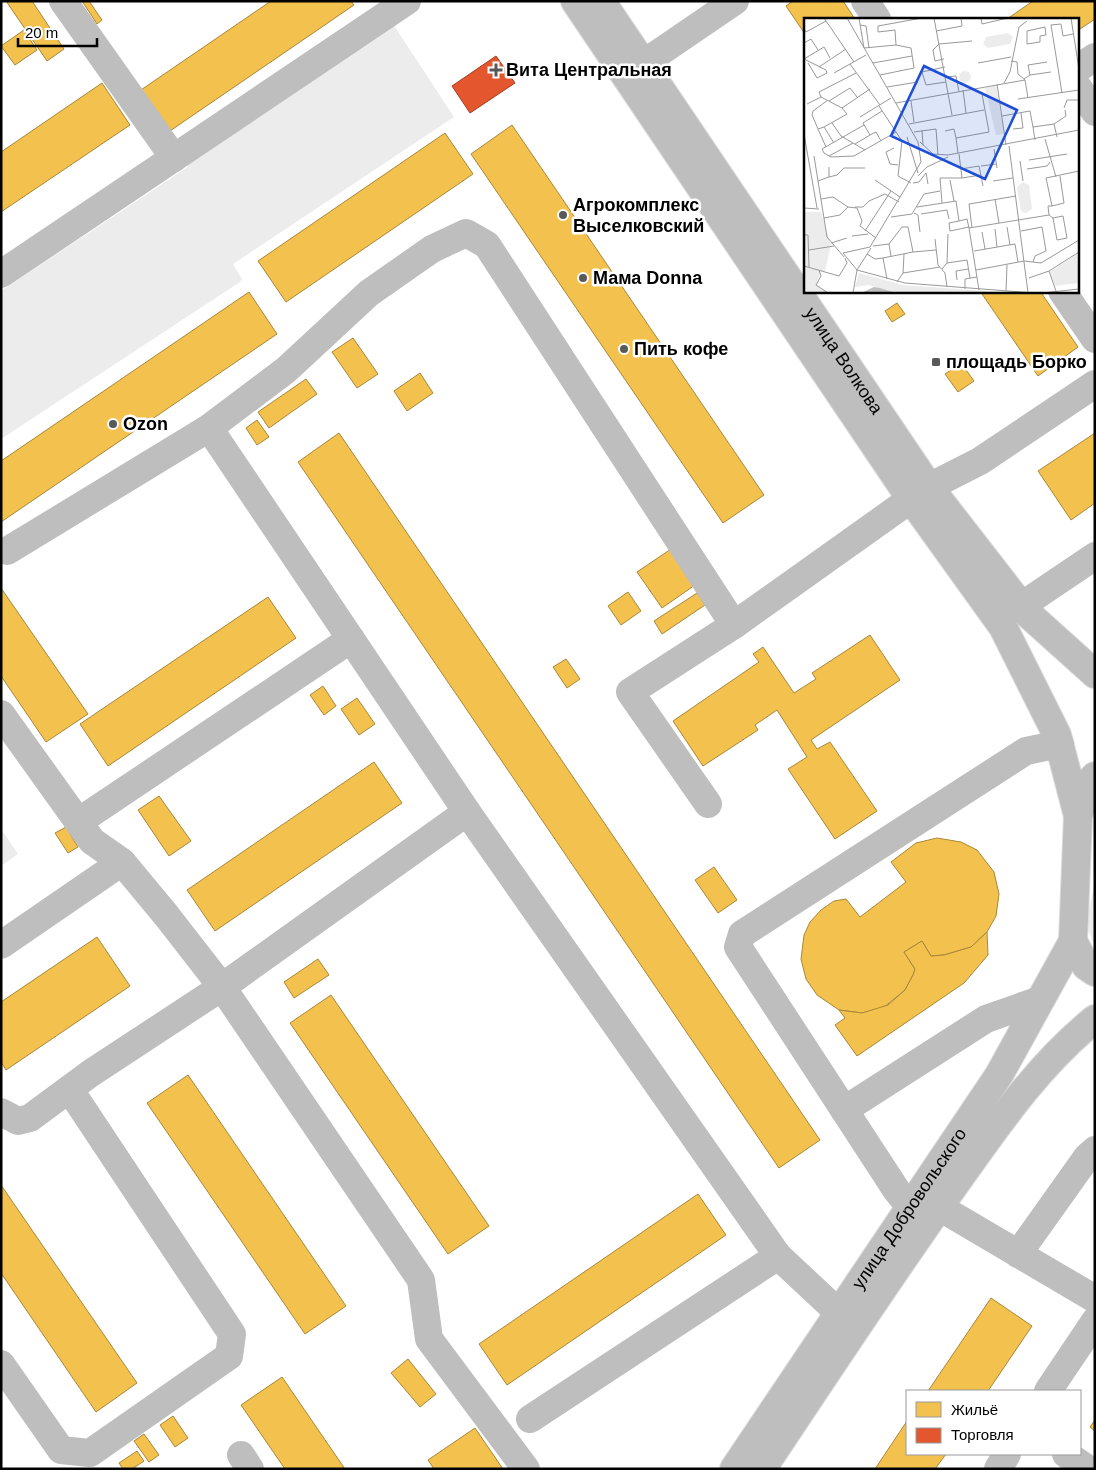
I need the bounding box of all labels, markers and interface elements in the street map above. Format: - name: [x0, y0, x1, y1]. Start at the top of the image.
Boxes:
- scale bar: [18, 15, 96, 47]
- inset map: [804, 18, 1078, 292]
- text: 20 m: [25, 24, 58, 41]
- place label: Вита Центральная: [506, 60, 672, 80]
- marker: Вита Центральная: [490, 64, 502, 76]
- place label: Агрокомплекс Выселковский: [573, 195, 704, 236]
- marker: Агрокомплекс Выселковский: [557, 209, 569, 221]
- place label: Мама Donna: [593, 268, 703, 288]
- marker: Мама Donna: [577, 272, 589, 284]
- street label: улица Волкова: [801, 304, 887, 419]
- place label: Пить кофе: [634, 339, 728, 359]
- marker: Пить кофе: [618, 343, 630, 355]
- place label: площадь Борко: [946, 352, 1087, 372]
- marker: площадь Борко: [930, 356, 942, 368]
- place label: Ozon: [123, 414, 168, 434]
- marker: Ozon: [107, 418, 119, 430]
- street label: улица Добровольского: [848, 1124, 970, 1293]
- legend: [906, 1390, 1081, 1455]
- text: Жильё: [951, 1401, 998, 1418]
- text: Торговля: [951, 1426, 1014, 1443]

